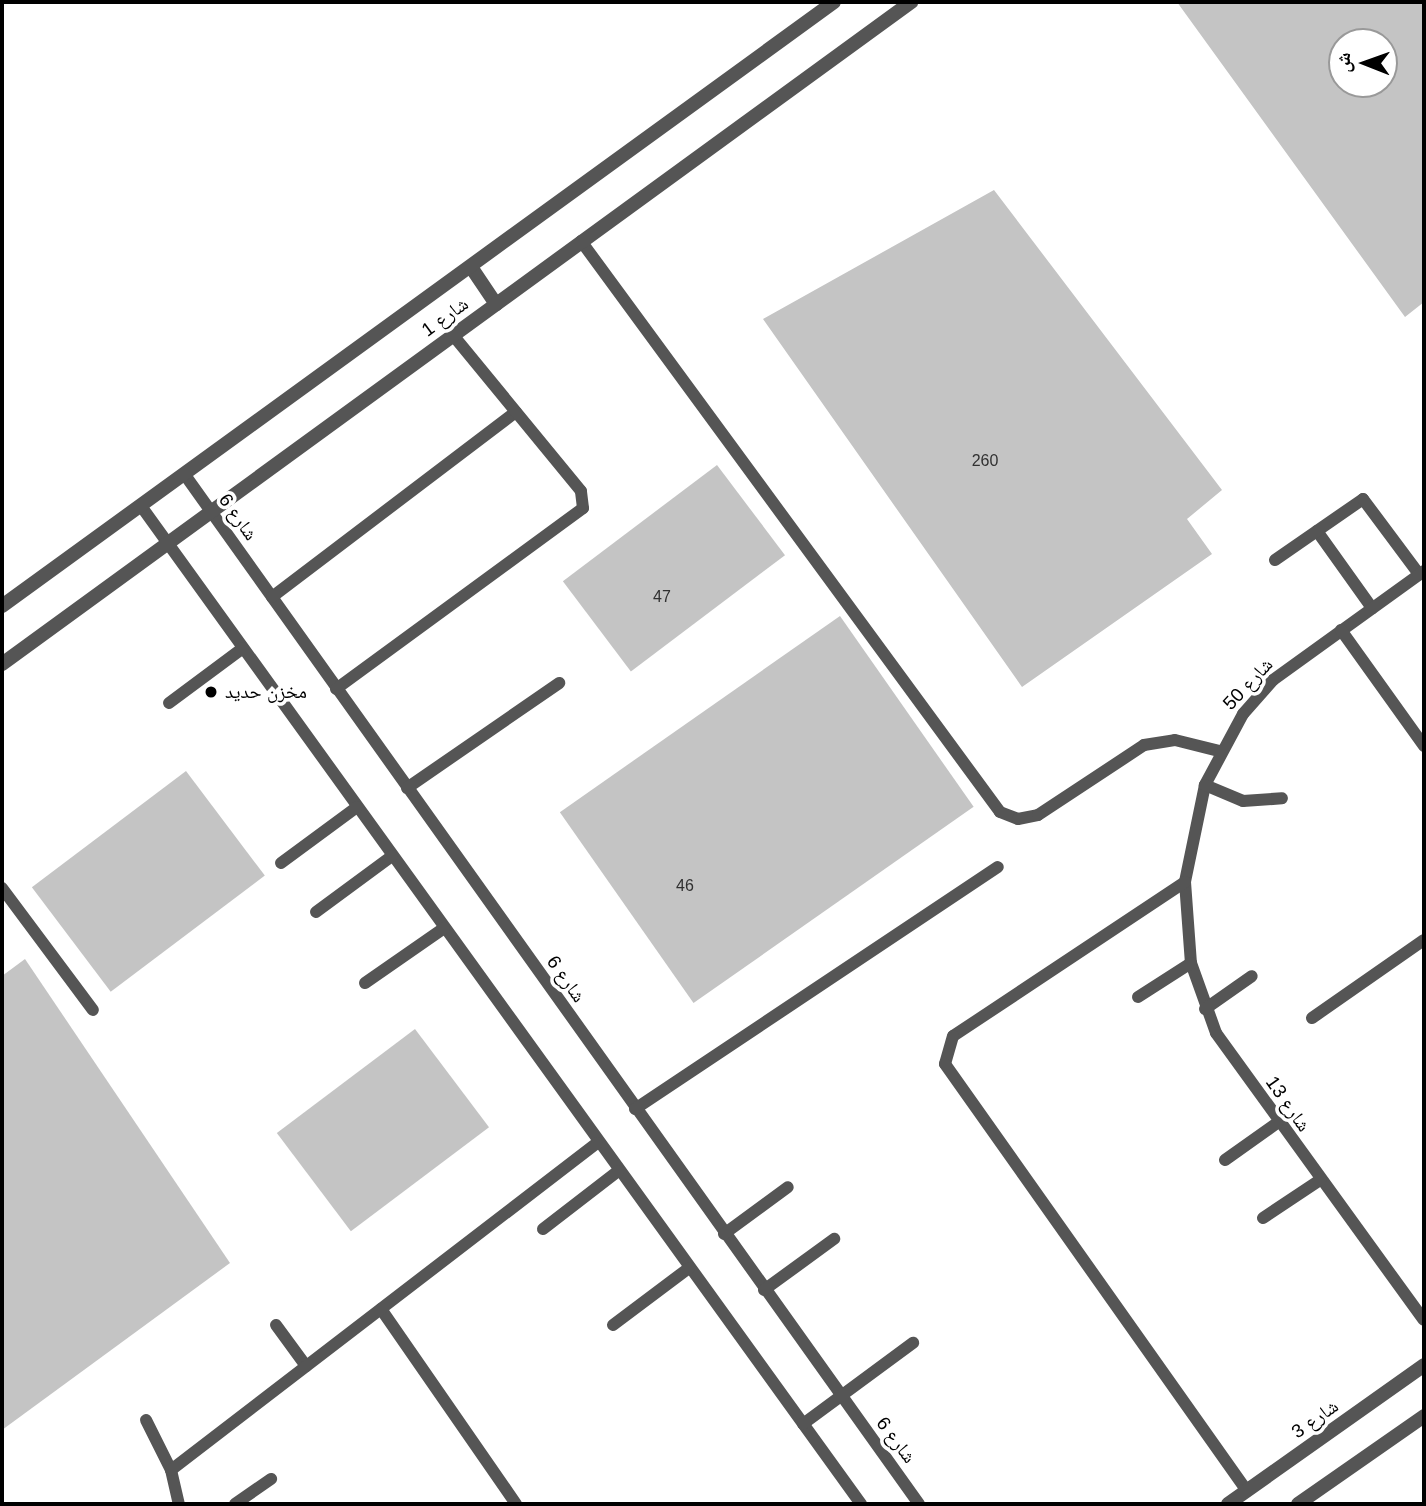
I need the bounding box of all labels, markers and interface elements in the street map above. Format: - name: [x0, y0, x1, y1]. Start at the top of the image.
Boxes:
- north arrow: [1328, 28, 1398, 98]
- text: ش: [1333, 52, 1354, 73]
- street label: شارع 1: [417, 293, 473, 341]
- house number: 260: [972, 451, 998, 471]
- street label: شارع 6: [214, 489, 262, 545]
- house number: 47: [653, 587, 671, 607]
- street label: شارع 50: [1218, 653, 1278, 715]
- place label: مخزن حديد: [225, 681, 307, 703]
- marker: مخزن حديد: [203, 684, 219, 700]
- house number: 46: [676, 876, 694, 896]
- street label: شارع 6: [542, 951, 590, 1007]
- street label: شارع 13: [1261, 1072, 1315, 1136]
- street label: شارع 3: [1287, 1395, 1343, 1443]
- street label: شارع 6: [871, 1412, 921, 1468]

